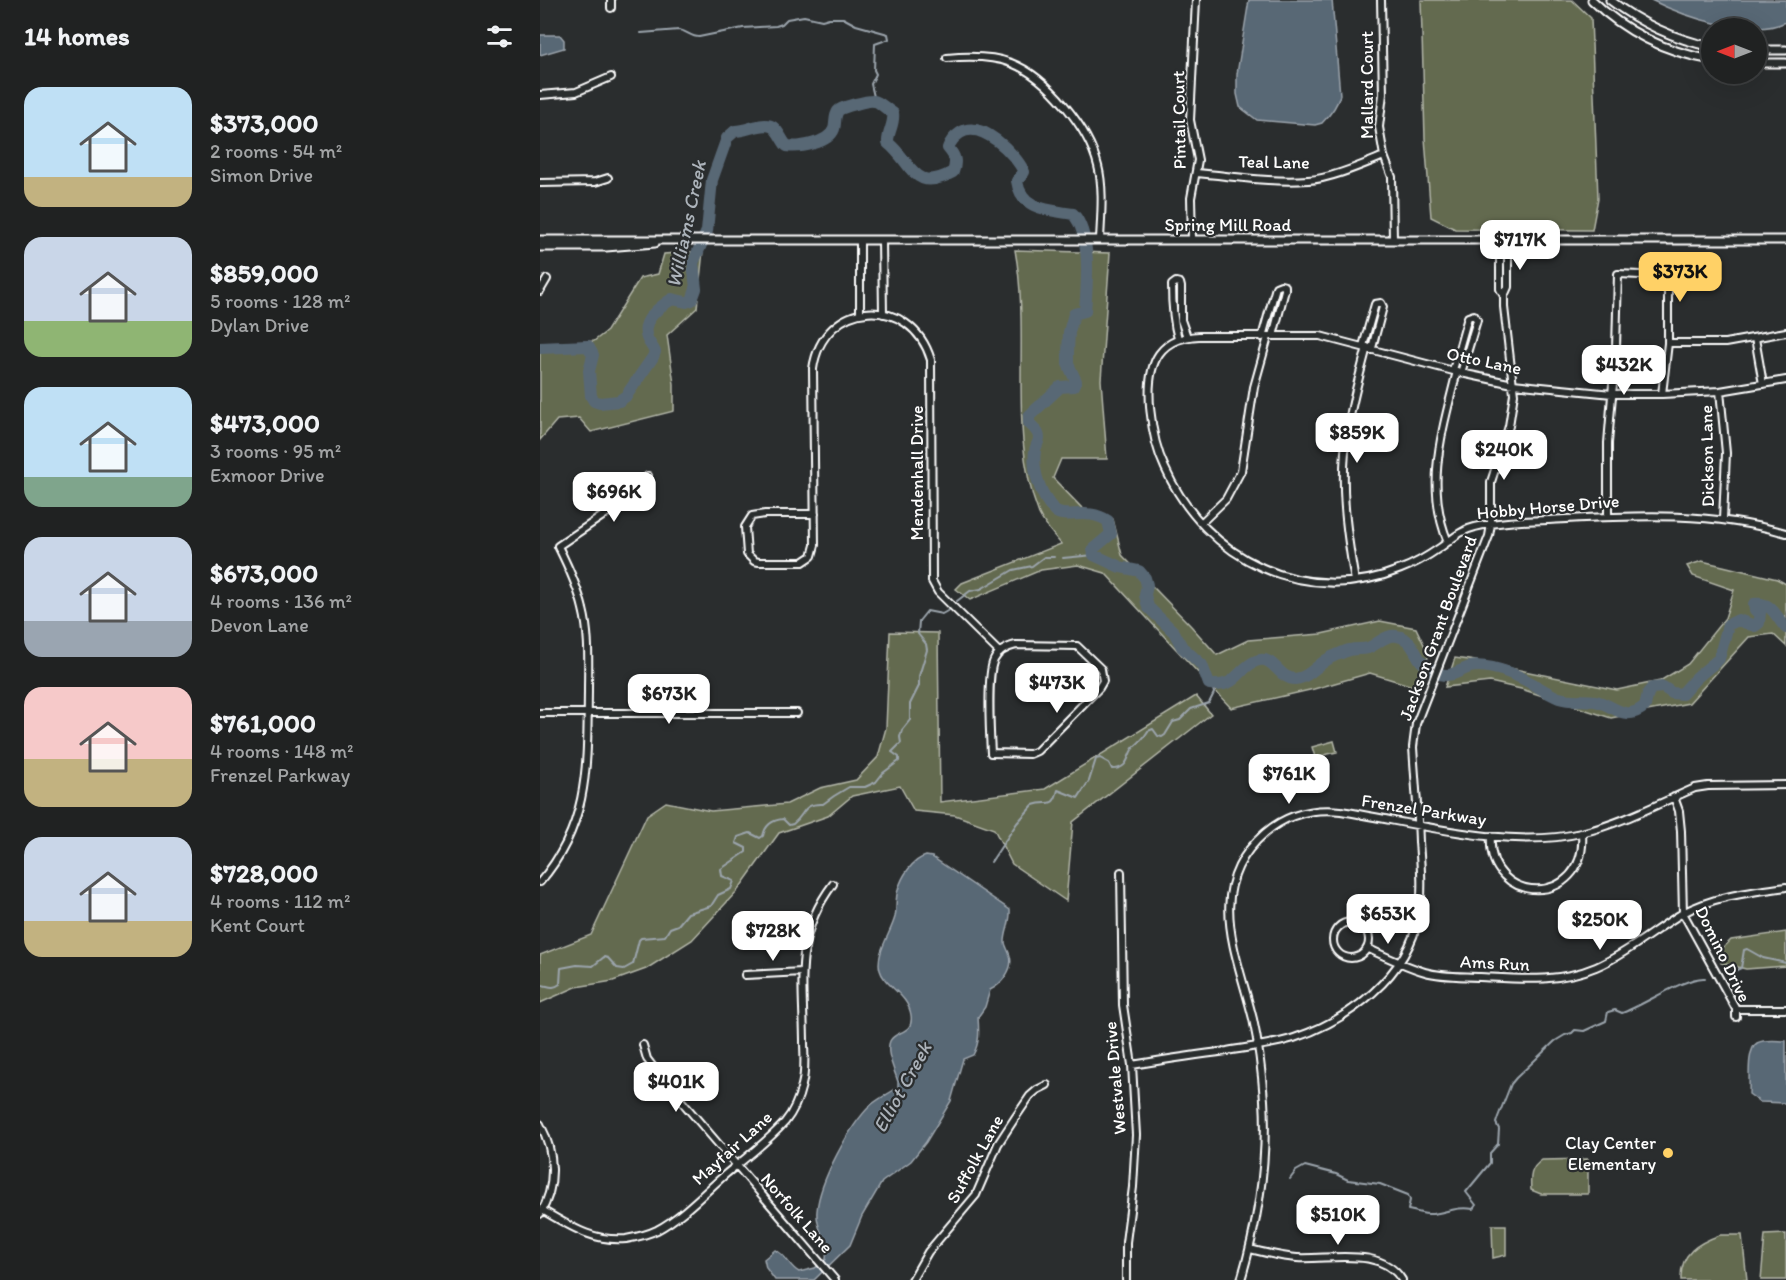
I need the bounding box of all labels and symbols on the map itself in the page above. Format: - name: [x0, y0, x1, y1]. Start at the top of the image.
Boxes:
- north arrow: [1701, 18, 1767, 84]
- street label: Mallard Court: [1356, 31, 1378, 139]
- street label: Pintail Court: [1167, 70, 1191, 170]
- street label: Teal Lane: [1238, 150, 1310, 174]
- water label: Williams Creek: [661, 157, 711, 290]
- street label: Spring Mill Road: [1164, 214, 1292, 236]
- pin: $717K: [1478, 220, 1562, 271]
- pin: $373K: [1638, 252, 1722, 303]
- street label: Otto Lane: [1445, 342, 1523, 380]
- pin: $432K: [1582, 345, 1666, 396]
- street label: Mendenhall Drive: [906, 405, 928, 541]
- street label: Dickson Lane: [1695, 405, 1719, 507]
- pin: $859K: [1315, 413, 1399, 464]
- pin: $240K: [1462, 430, 1546, 481]
- pin: $696K: [572, 472, 656, 523]
- street label: Hobby Horse Drive: [1476, 490, 1620, 524]
- street label: Jackson Grant Boulevard: [1394, 532, 1482, 723]
- pin: $473K: [1015, 663, 1099, 714]
- pin: $673K: [627, 674, 711, 725]
- pin: $761K: [1247, 754, 1331, 805]
- street label: Frenzel Parkway: [1360, 789, 1489, 831]
- pin: $653K: [1346, 894, 1430, 945]
- pin: $250K: [1558, 900, 1642, 951]
- street label: Domino Drive: [1690, 902, 1756, 1006]
- pin: $728K: [731, 911, 815, 962]
- street label: Ams Run: [1460, 950, 1530, 976]
- street label: Westvale Drive: [1099, 1021, 1131, 1135]
- water label: Elliot Creek: [867, 1036, 938, 1136]
- pin: $401K: [634, 1062, 718, 1113]
- street label: Mayfair Lane: [687, 1106, 777, 1190]
- street label: Suffolk Lane: [942, 1111, 1008, 1207]
- place label: Clay Center Elementary: [1565, 1132, 1656, 1175]
- marker: Clay Center Elementary: [1661, 1146, 1675, 1160]
- street label: Norfolk Lane: [756, 1168, 838, 1258]
- pin: $510K: [1296, 1195, 1380, 1246]

